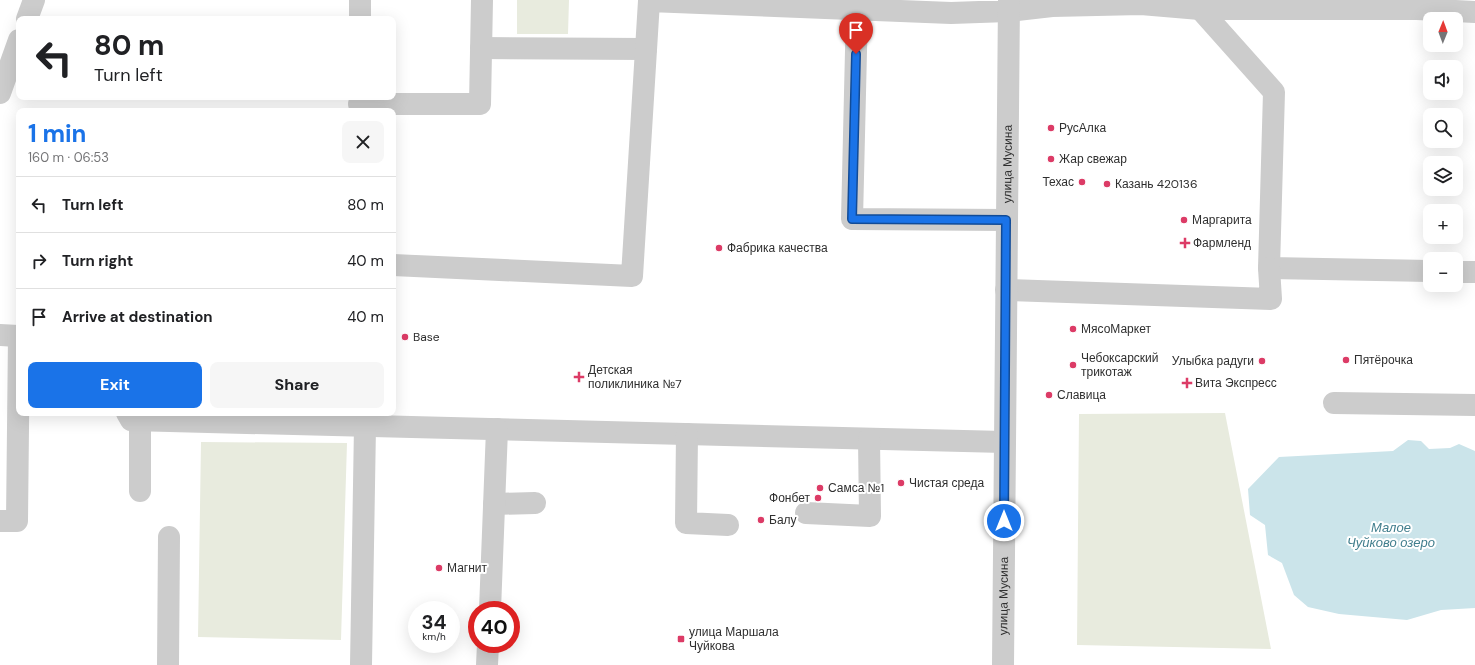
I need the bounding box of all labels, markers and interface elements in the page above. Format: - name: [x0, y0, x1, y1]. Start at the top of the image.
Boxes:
- north arrow: [1423, 12, 1463, 52]
- map controls: [1423, 12, 1463, 292]
- pin: [839, 13, 873, 54]
- icon: arrive: [845, 19, 867, 41]
- text: 80 m: [94, 27, 164, 64]
- icon: left: [28, 32, 80, 84]
- button: sound: [1423, 60, 1463, 100]
- text: Turn left: [94, 63, 163, 87]
- button: search: [1423, 108, 1463, 148]
- text: 1 min: [28, 118, 86, 149]
- place label: РусАлка: [1059, 120, 1106, 136]
- button: close: [342, 121, 384, 163]
- marker: РусАлка: [1046, 123, 1056, 133]
- street label: улица Мусина: [999, 124, 1016, 203]
- text: 160 m · 06:53: [28, 149, 109, 166]
- place label: Жар свежар: [1059, 151, 1127, 167]
- marker: Жар свежар: [1046, 154, 1056, 164]
- button: layers: [1423, 156, 1463, 196]
- place label: Техас: [1042, 174, 1074, 190]
- place label: Казань 420136: [1115, 176, 1197, 192]
- marker: Техас: [1077, 177, 1087, 187]
- marker: Казань 420136: [1102, 179, 1112, 189]
- icon: left: [28, 194, 50, 216]
- text: Turn left: [62, 195, 123, 215]
- text: 80 m: [347, 195, 384, 215]
- button: +: [1423, 204, 1463, 244]
- place label: Маргарита: [1192, 212, 1252, 228]
- marker: Маргарита: [1179, 215, 1189, 225]
- place label: Фармленд: [1193, 235, 1251, 251]
- marker: Фармленд: [1180, 238, 1190, 248]
- place label: Фабрика качества: [727, 240, 828, 256]
- marker: Фабрика качества: [714, 243, 724, 253]
- icon: right: [28, 250, 50, 272]
- text: Turn right: [62, 251, 133, 271]
- text: 40 m: [347, 251, 384, 271]
- button: −: [1423, 252, 1463, 292]
- icon: arrive: [28, 306, 50, 328]
- text: Arrive at destination: [62, 307, 213, 327]
- text: 40 m: [347, 307, 384, 327]
- place label: МясоМаркет: [1081, 321, 1151, 337]
- marker: МясоМаркет: [1068, 324, 1078, 334]
- place label: Base: [413, 329, 440, 345]
- marker: Base: [400, 332, 410, 342]
- place label: Чебоксарский трикотаж: [1081, 350, 1158, 380]
- place label: Пятёрочка: [1354, 352, 1413, 368]
- place label: Улыбка радуги: [1172, 353, 1254, 369]
- marker: Пятёрочка: [1341, 355, 1351, 365]
- marker: Улыбка радуги: [1257, 356, 1267, 366]
- marker: Чебоксарский трикотаж: [1068, 360, 1078, 370]
- button: Exit: [28, 362, 202, 408]
- button: Share: [210, 362, 384, 408]
- place label: Детская поликлиника №7: [588, 362, 682, 392]
- marker: Детская поликлиника №7: [573, 371, 585, 383]
- place label: Вита Экспресс: [1195, 375, 1277, 391]
- marker: Вита Экспресс: [1182, 378, 1192, 388]
- place label: Славица: [1057, 387, 1106, 403]
- marker: Славица: [1044, 390, 1054, 400]
- place label: Чистая среда: [909, 475, 985, 491]
- marker: Чистая среда: [896, 478, 906, 488]
- place label: Самса №1: [828, 480, 884, 496]
- marker: Самса №1: [815, 483, 825, 493]
- place label: Фонбет: [769, 490, 811, 506]
- marker: Фонбет: [813, 493, 823, 503]
- position arrow: [983, 500, 1025, 542]
- place label: Балу: [769, 512, 797, 528]
- marker: Балу: [756, 515, 766, 525]
- water label: Малое Чуйково озеро: [1347, 519, 1435, 551]
- street label: улица Мусина: [995, 556, 1012, 635]
- place label: Магнит: [447, 560, 488, 576]
- marker: Магнит: [434, 563, 444, 573]
- speed limit sign: 40: [468, 601, 520, 653]
- text: 34: [421, 609, 447, 635]
- place label: улица Маршала Чуйкова: [689, 624, 779, 654]
- text: km/h: [422, 630, 446, 643]
- marker: улица Маршала Чуйкова: [676, 634, 686, 644]

